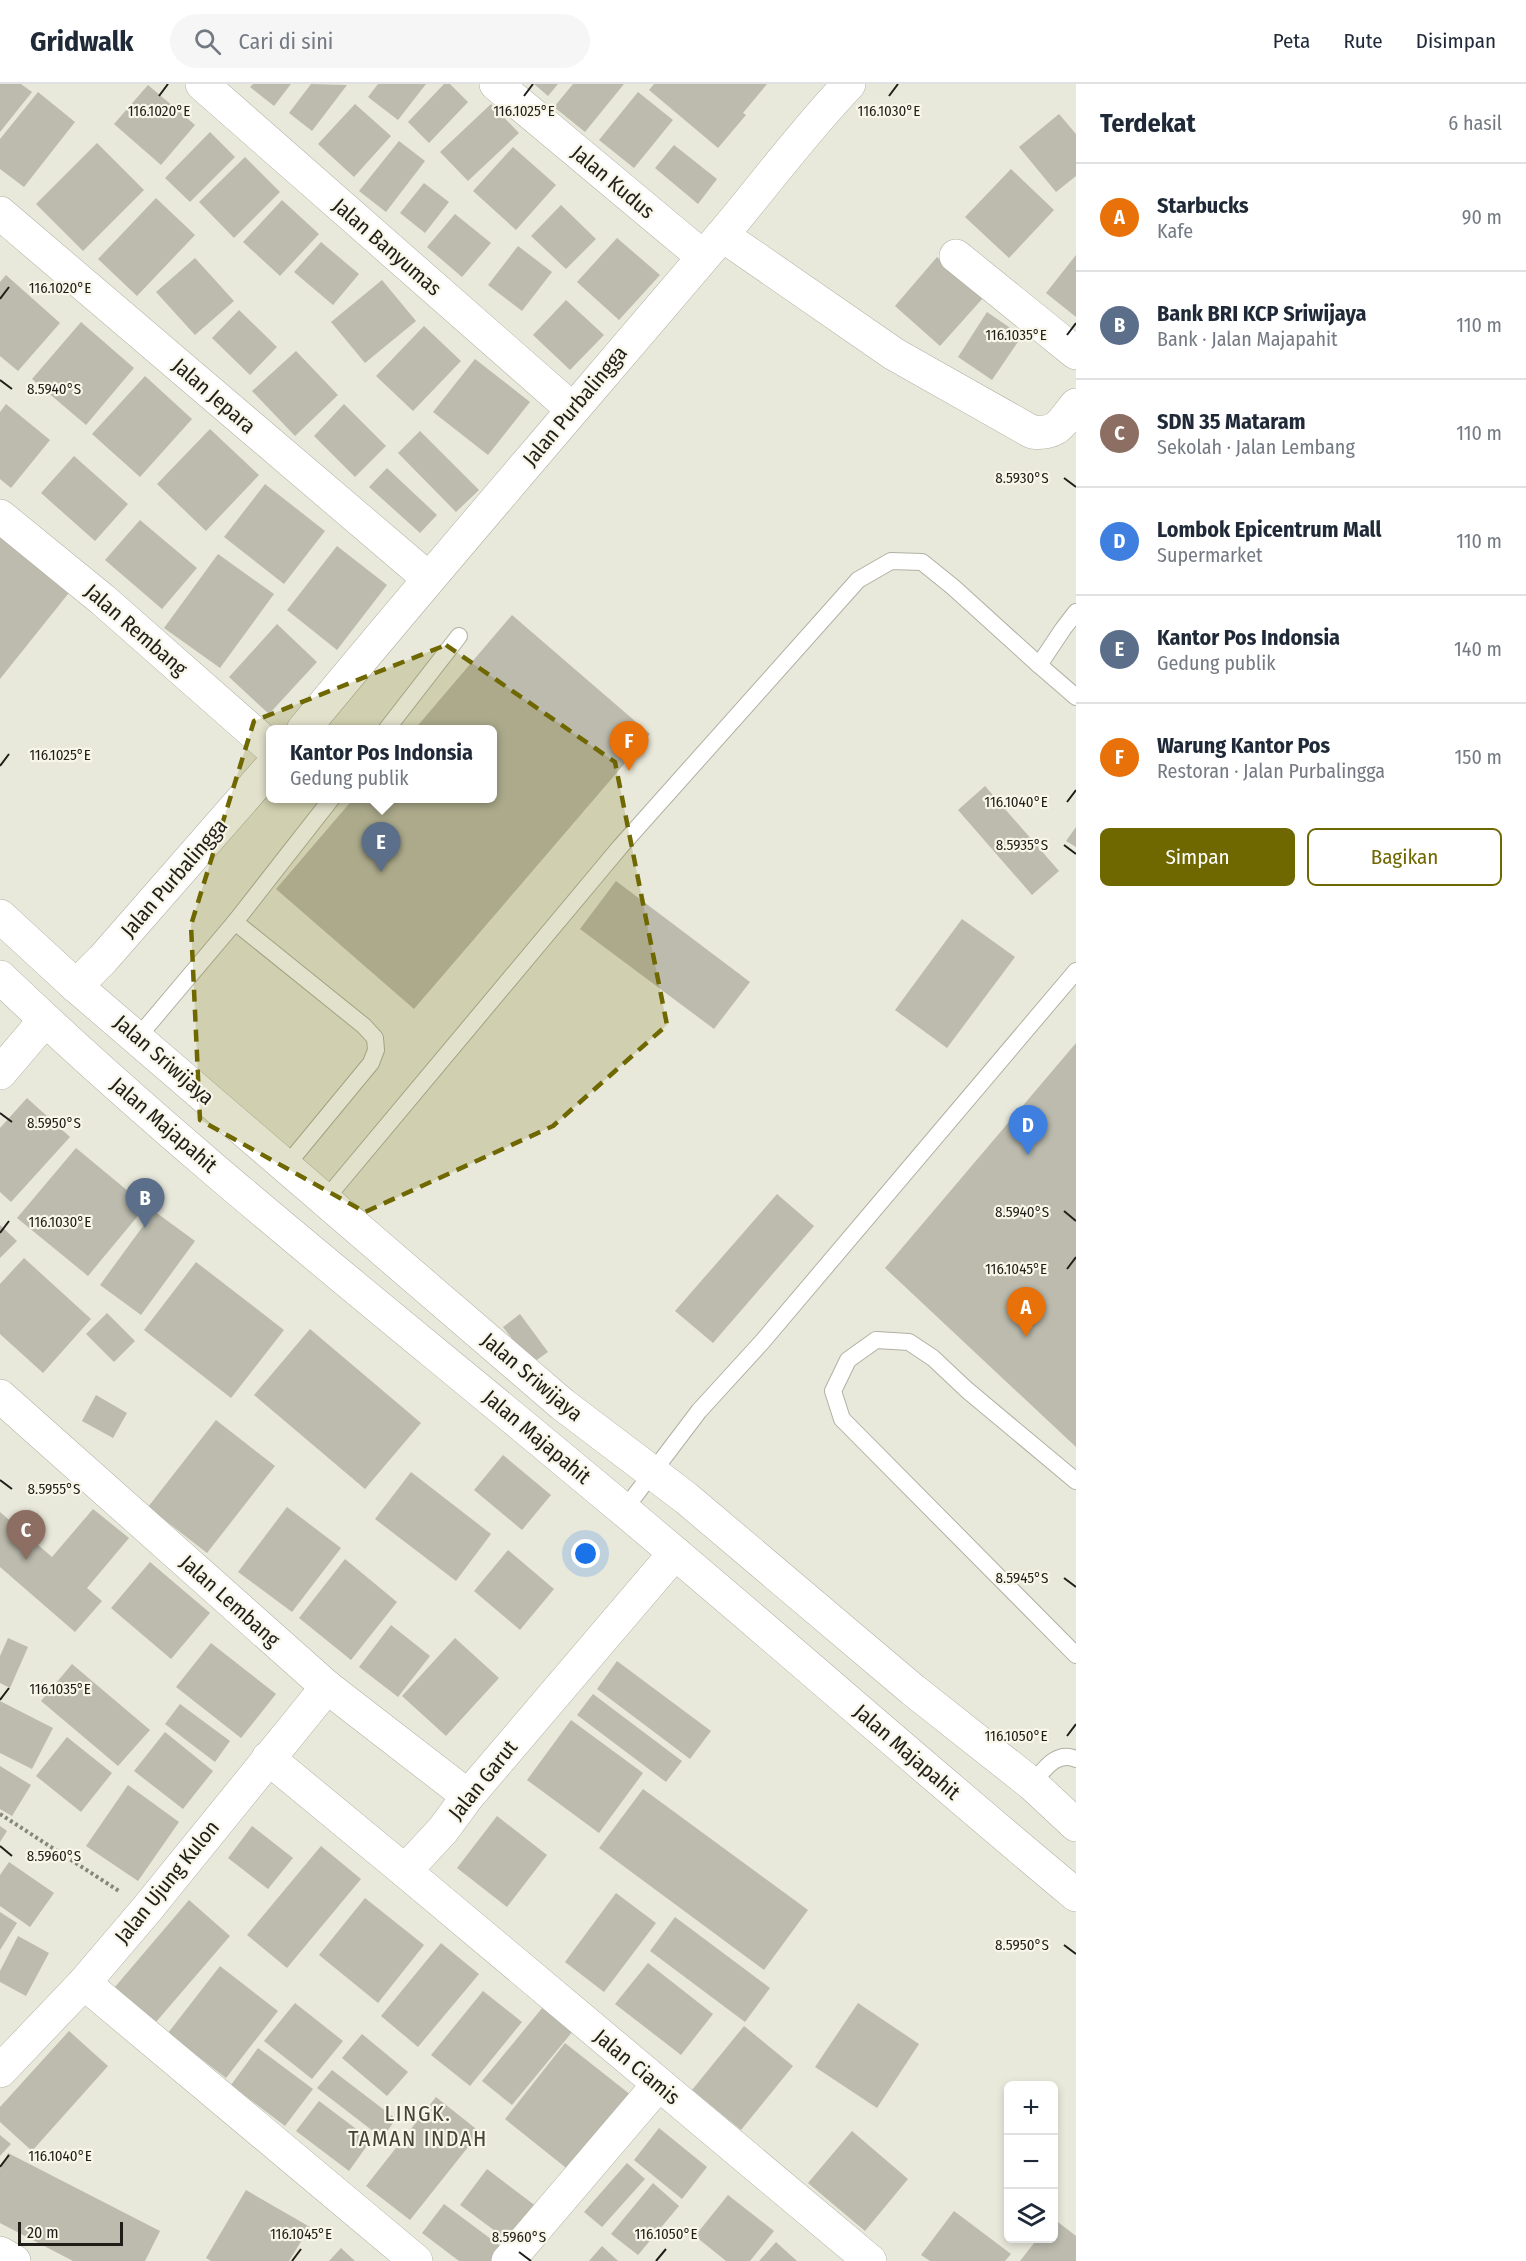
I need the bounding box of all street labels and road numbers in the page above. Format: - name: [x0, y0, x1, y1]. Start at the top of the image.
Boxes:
- street label: Jalan Kudus: [566, 140, 660, 224]
- street label: Jalan Banyumas: [327, 193, 447, 301]
- street label: Jalan Purbalingga: [517, 341, 633, 471]
- street label: Jalan Jepara: [167, 353, 261, 439]
- street label: Jalan Rembang: [79, 578, 193, 682]
- street label: Jalan Purbalingga: [115, 813, 233, 943]
- street label: Jalan Sriwijaya: [109, 1009, 219, 1111]
- street label: Jalan Majapahit: [105, 1072, 223, 1178]
- street label: Jalan Sriwijaya: [476, 1327, 588, 1427]
- street label: Jalan Majapahit: [478, 1384, 596, 1490]
- street label: Jalan Lembang: [175, 1549, 285, 1653]
- street label: Jalan Majapahit: [848, 1699, 966, 1805]
- street label: Jalan Garut: [443, 1735, 523, 1825]
- street label: Jalan Ujung Kulon: [109, 1815, 225, 1949]
- street label: Jalan Ciamis: [589, 2024, 685, 2110]

